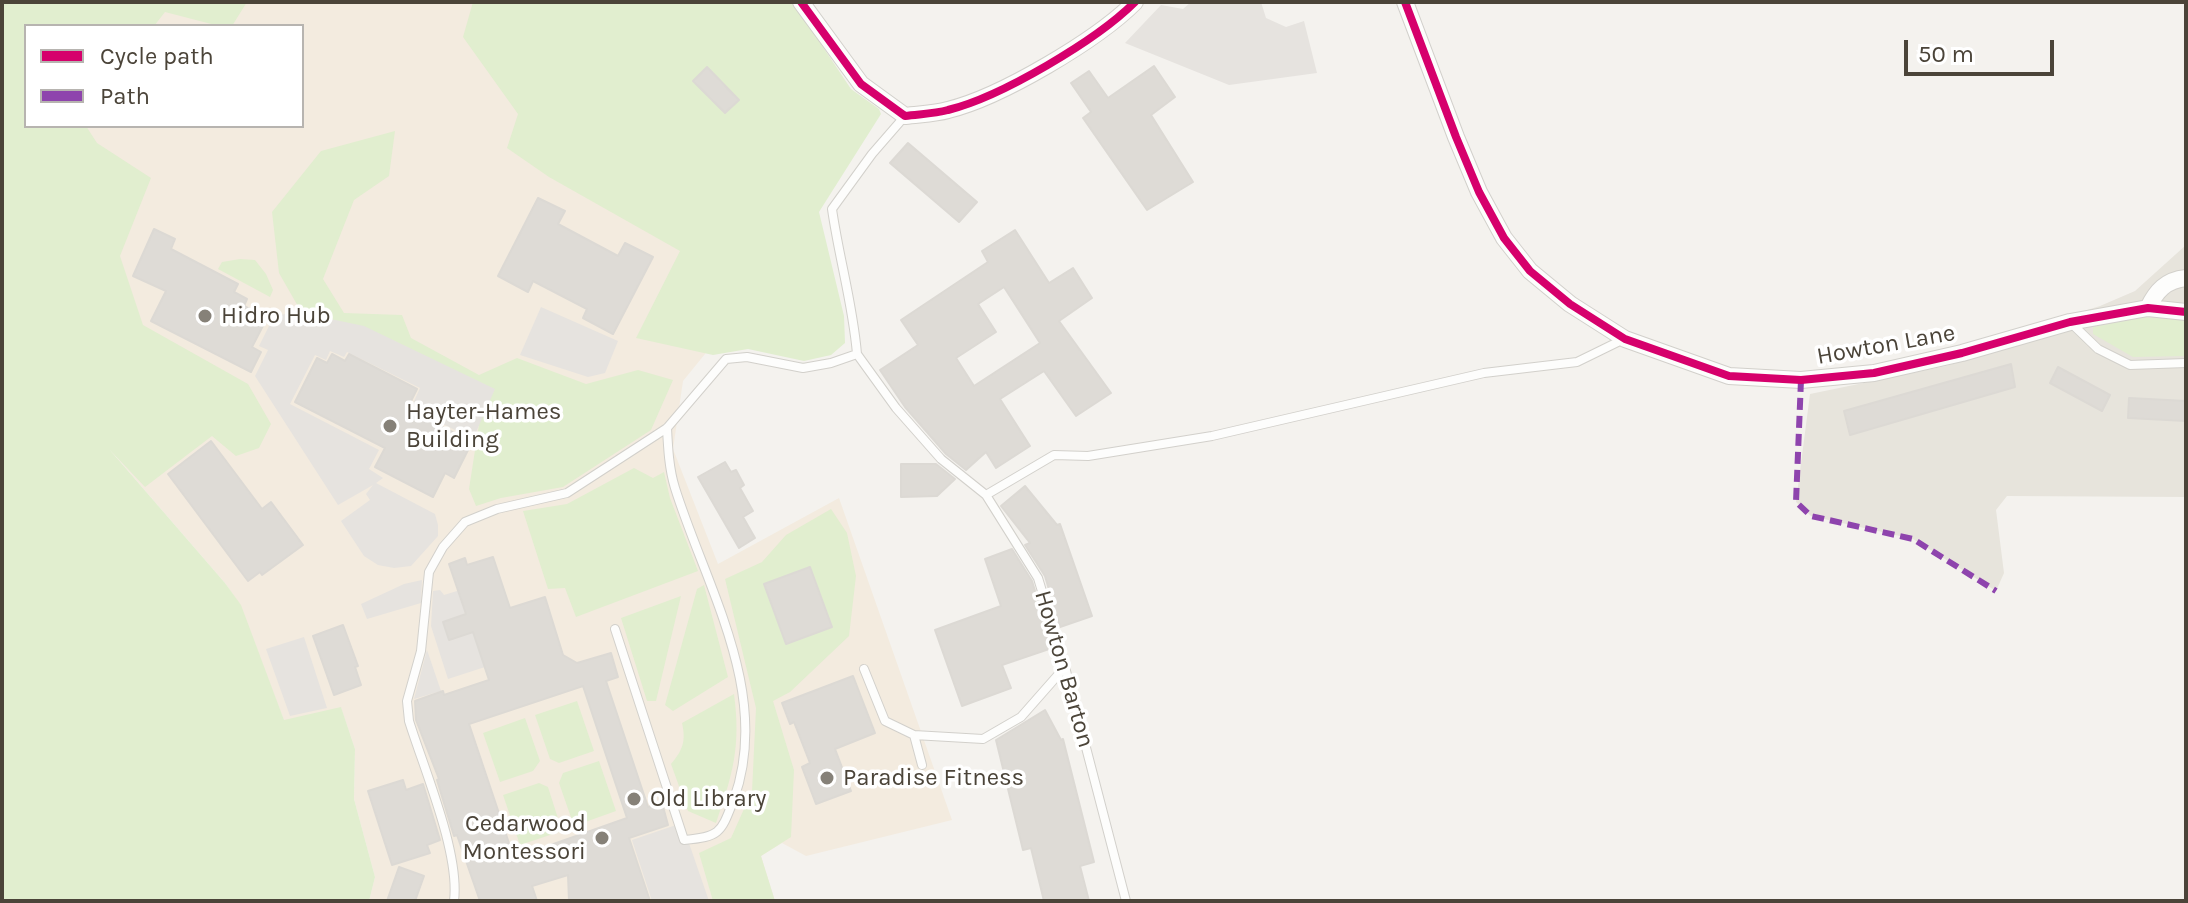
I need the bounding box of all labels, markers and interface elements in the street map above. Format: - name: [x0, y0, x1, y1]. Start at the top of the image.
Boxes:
- legend: [24, 24, 304, 128]
- scale bar: [1908, 24, 2058, 74]
- text: 50 m: [1918, 40, 1974, 68]
- text: Cycle path: [100, 42, 214, 70]
- text: Path: [100, 82, 150, 110]
- place label: Hidro Hub: [221, 302, 331, 330]
- marker: Hidro Hub: [196, 307, 214, 325]
- street label: Howton Lane: [1815, 319, 1957, 371]
- place label: Hayter-Hames Building: [406, 398, 561, 454]
- marker: Hayter-Hames Building: [381, 417, 399, 435]
- street label: Howton Barton: [1028, 587, 1100, 751]
- place label: Paradise Fitness: [843, 764, 1024, 792]
- marker: Paradise Fitness: [818, 769, 836, 787]
- place label: Old Library: [650, 785, 766, 813]
- marker: Old Library: [625, 790, 643, 808]
- place label: Cedarwood Montessori: [463, 810, 586, 866]
- marker: Cedarwood Montessori: [593, 829, 611, 847]

